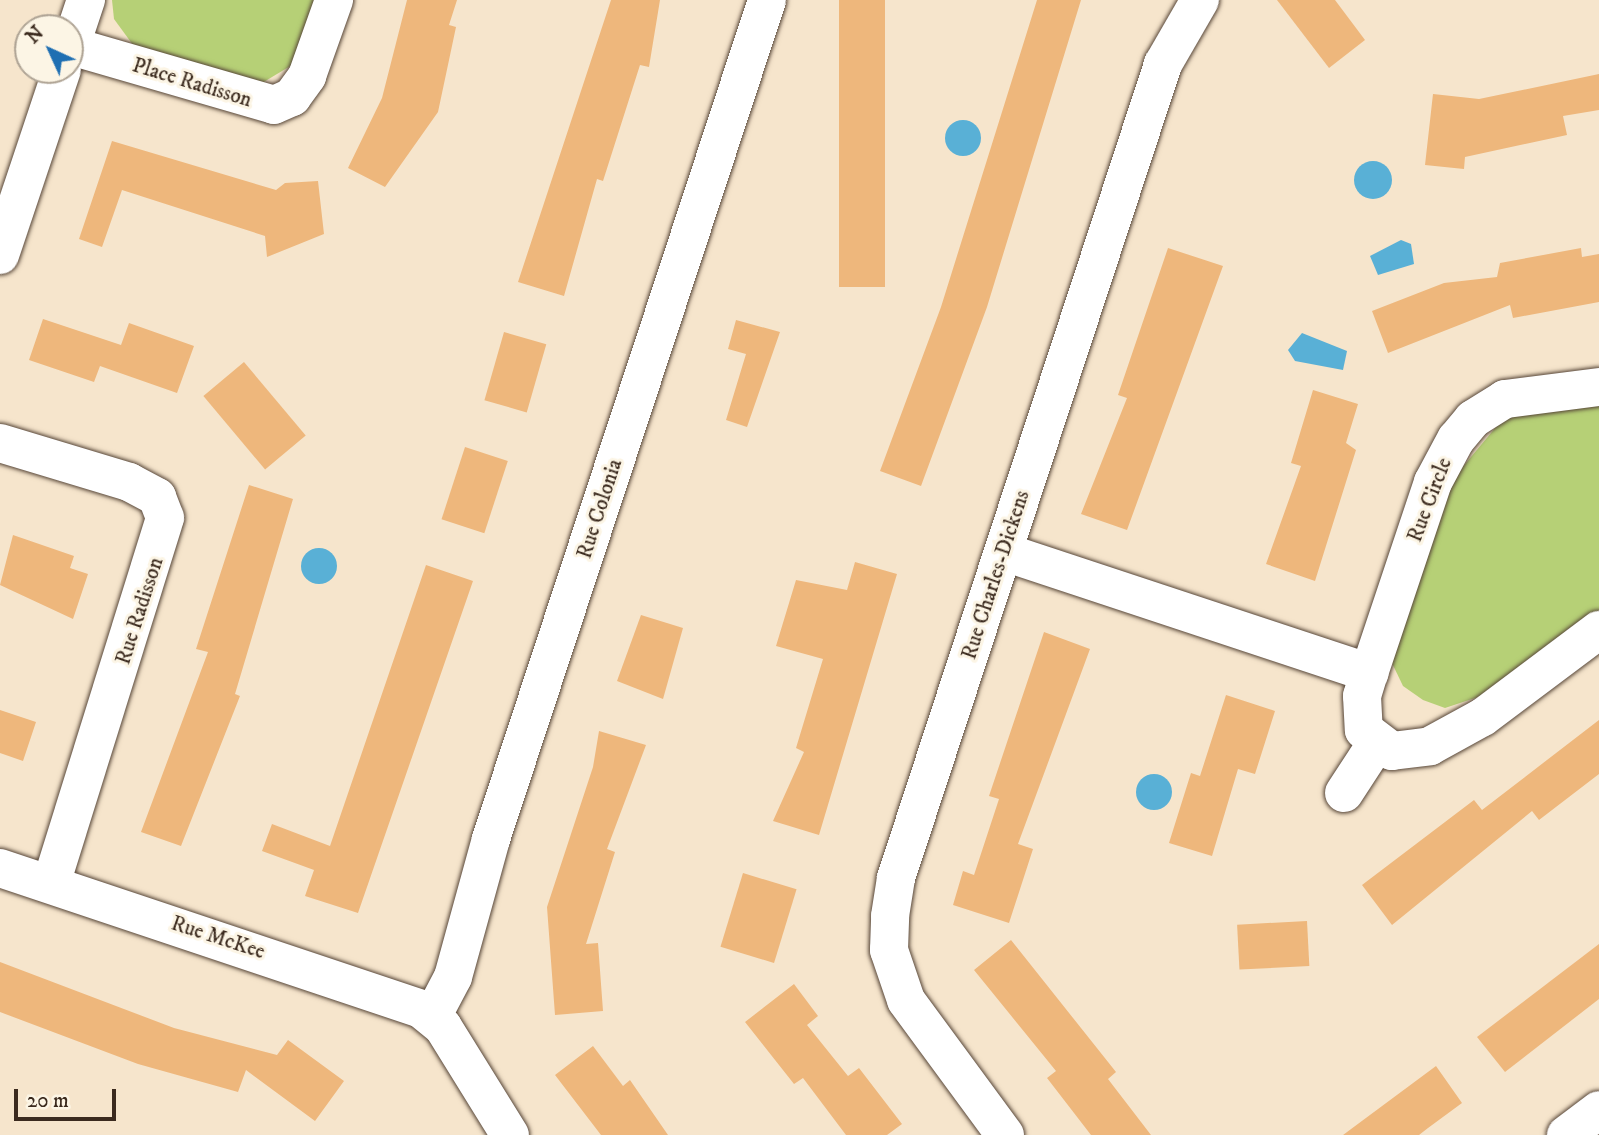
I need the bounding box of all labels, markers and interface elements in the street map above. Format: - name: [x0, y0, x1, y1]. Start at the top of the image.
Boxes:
- north arrow: [14, 14, 84, 84]
- text: N: [22, 22, 49, 49]
- street label: Place Radisson: [129, 53, 255, 113]
- street label: Rue Circle: [1402, 454, 1458, 546]
- street label: Rue Colonia: [572, 456, 628, 562]
- street label: Rue Charles-Dickens: [957, 487, 1035, 663]
- street label: Rue Radisson: [111, 554, 169, 668]
- street label: Rue McKee: [168, 911, 268, 965]
- scale bar: [18, 1076, 119, 1120]
- text: 20 m: [27, 1088, 69, 1114]

